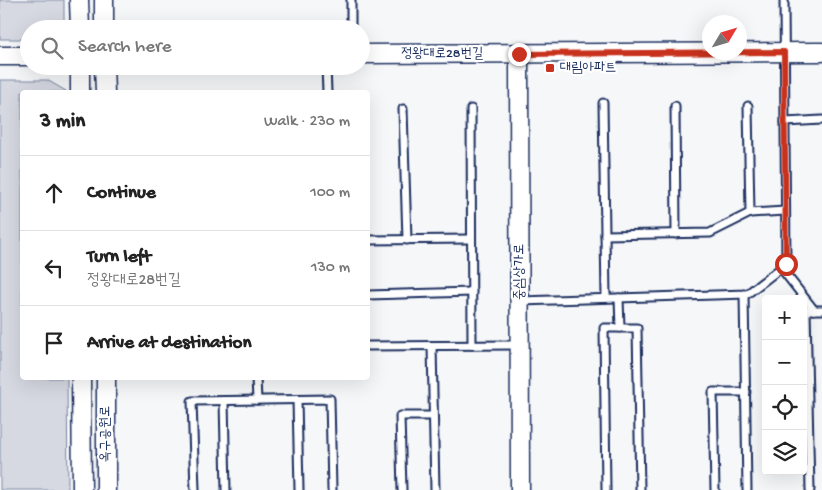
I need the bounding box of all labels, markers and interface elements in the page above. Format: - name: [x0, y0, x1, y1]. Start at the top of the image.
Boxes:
- north arrow: [702, 15, 747, 60]
- search box: [20, 20, 370, 75]
- icon: search: [38, 34, 66, 62]
- text: Search here: [78, 36, 172, 59]
- route end: [508, 43, 531, 66]
- street label: 정왕대로28번길: [401, 46, 484, 63]
- place label: 대림아파트: [560, 60, 616, 77]
- marker: 대림아파트: [544, 62, 556, 74]
- text: 3 min: [40, 110, 85, 135]
- text: Walk · 230 m: [264, 113, 350, 132]
- icon: ahead: [40, 179, 68, 207]
- text: Continue: [87, 182, 156, 205]
- text: 100 m: [310, 184, 350, 203]
- street label: 중심상가로: [512, 244, 529, 300]
- text: Turn left: [87, 246, 151, 269]
- route start: [775, 253, 798, 276]
- icon: left: [40, 254, 68, 282]
- text: 130 m: [311, 259, 350, 278]
- text: 정왕대로28번길: [87, 272, 181, 291]
- map controls: [762, 295, 807, 475]
- button: +: [762, 295, 807, 340]
- icon: arrive: [40, 329, 68, 357]
- text: Arrive at destination: [87, 332, 251, 355]
- button: −: [762, 340, 807, 385]
- button: locate: [762, 385, 807, 430]
- street label: 옥구공원로: [98, 406, 115, 462]
- button: layers: [762, 430, 807, 475]

